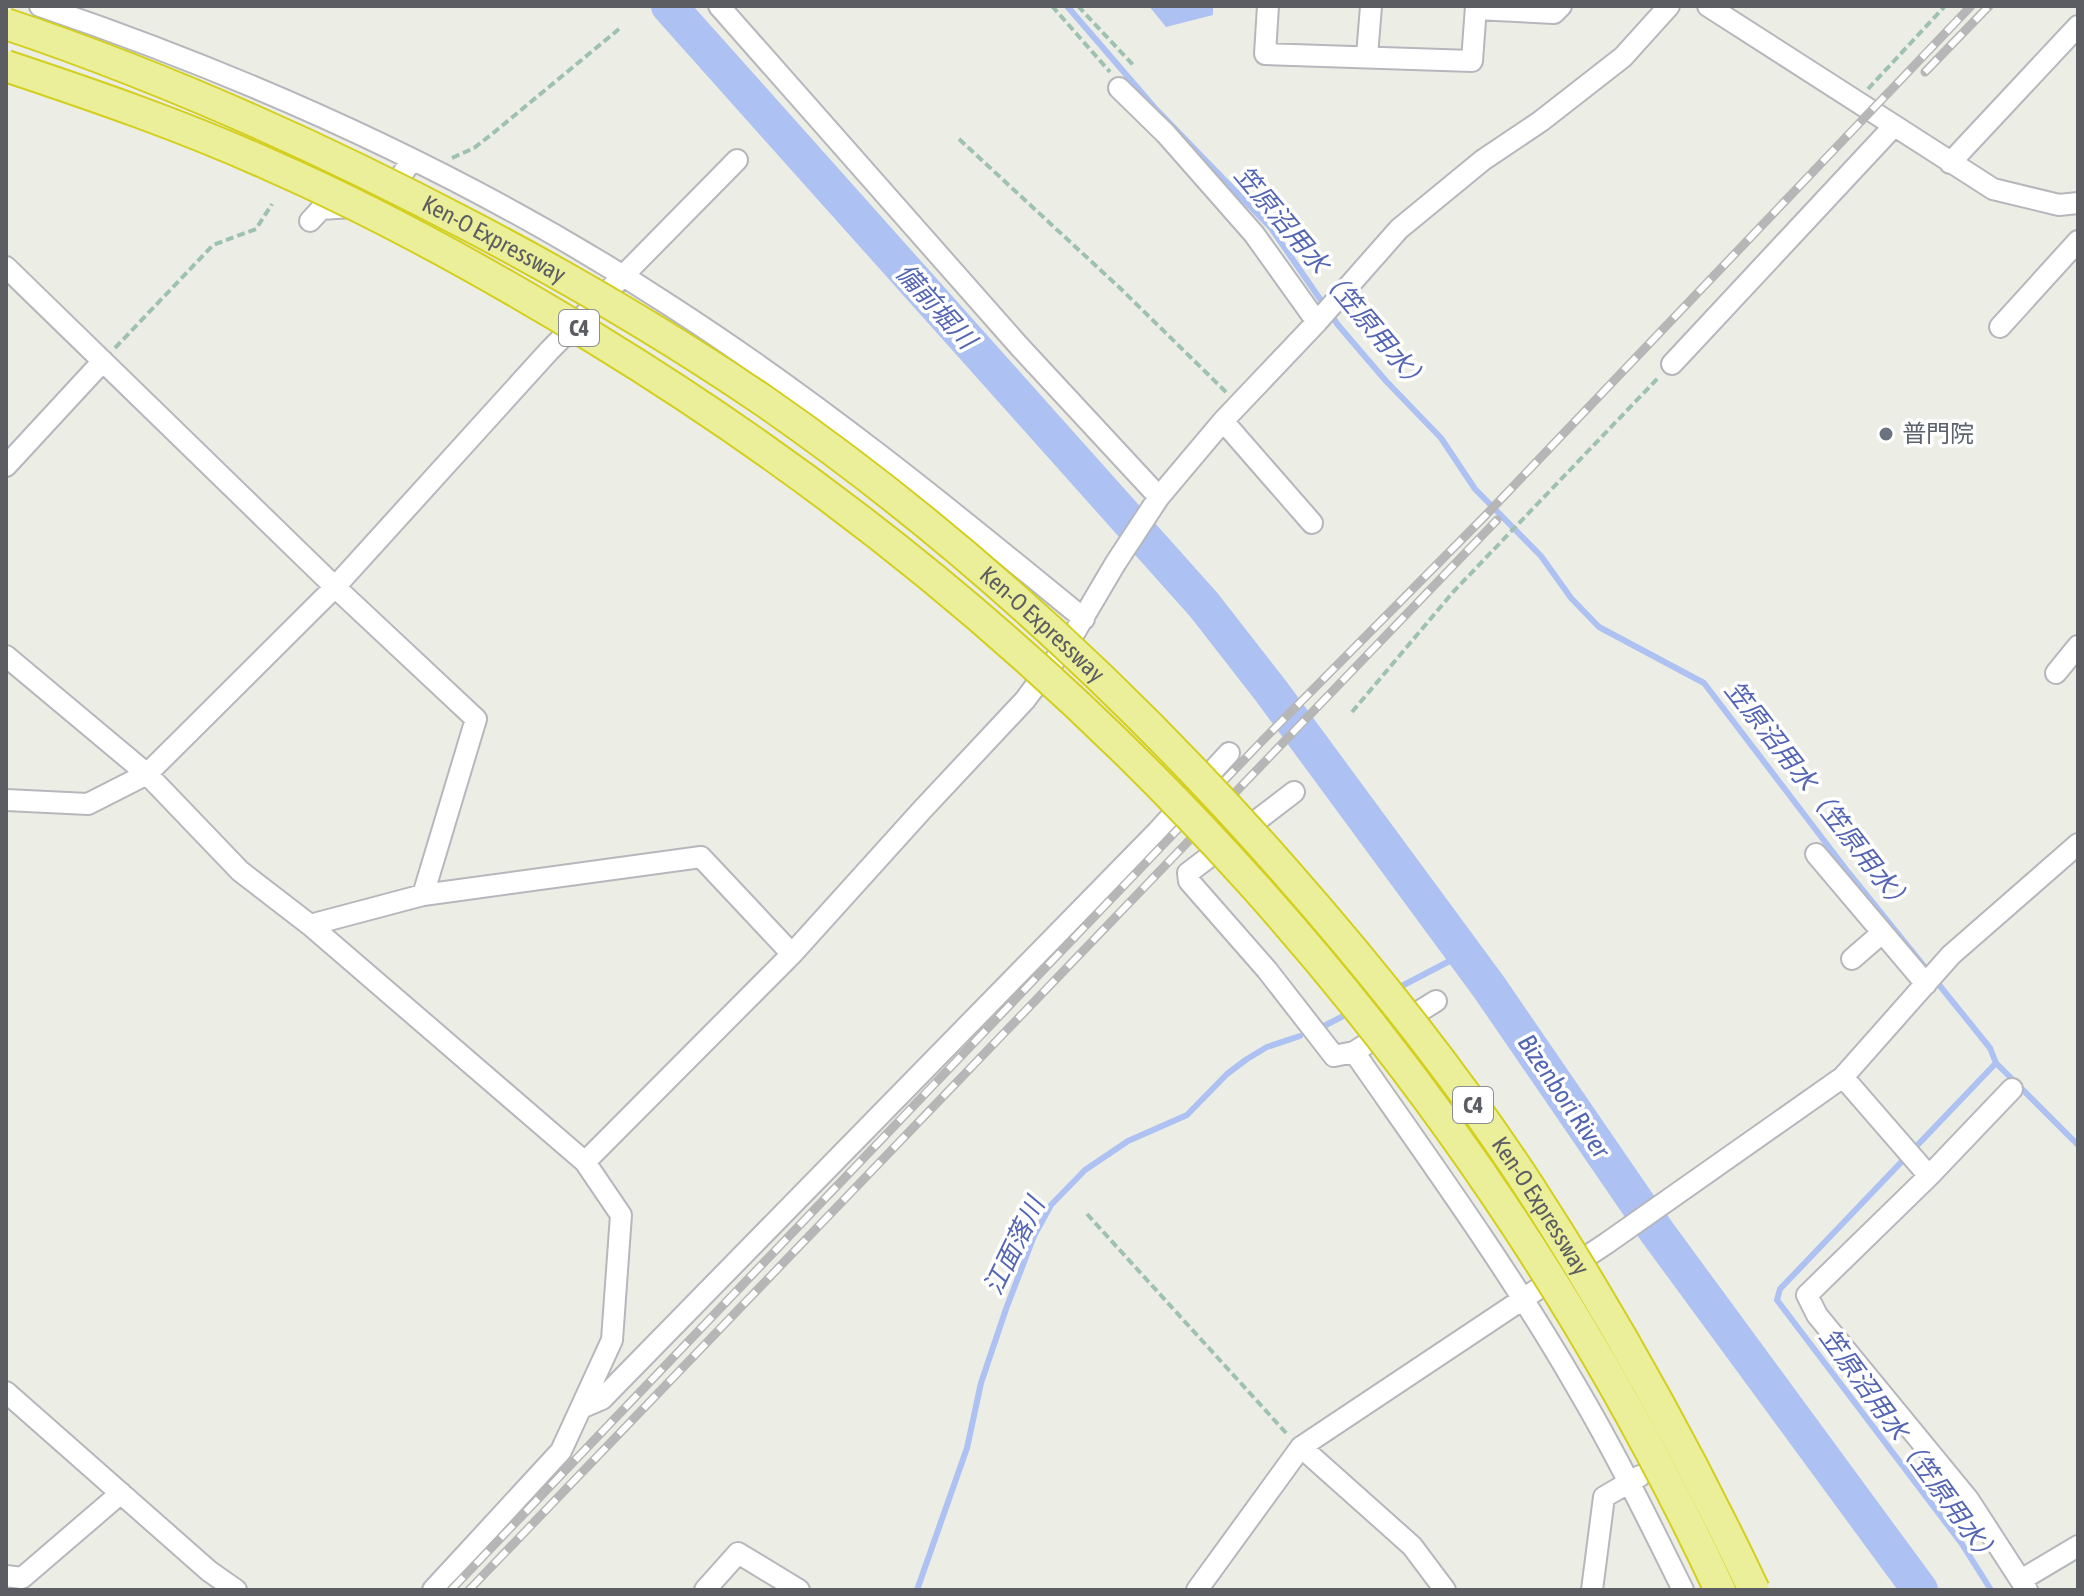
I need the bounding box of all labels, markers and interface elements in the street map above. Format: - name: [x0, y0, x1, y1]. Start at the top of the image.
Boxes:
- water label: 笠原沼用水（笠原用水）: [1229, 160, 1435, 398]
- street label: Ken-O Expressway: [418, 190, 571, 288]
- water label: 備前堀川: [890, 257, 984, 357]
- road number: C4: [559, 310, 599, 346]
- place label: 普門院: [1902, 420, 1974, 447]
- marker: 普門院: [1877, 425, 1895, 443]
- street label: Ken-O Expressway: [975, 561, 1110, 687]
- water label: 笠原沼用水（笠原用水）: [1719, 675, 1919, 919]
- water label: Bizenbori River: [1512, 1029, 1617, 1165]
- road number: C4: [1453, 1087, 1493, 1123]
- street label: Ken-O Expressway: [1487, 1131, 1595, 1280]
- water label: 江面落川: [978, 1190, 1052, 1299]
- water label: 笠原沼用水（笠原用水）: [1814, 1322, 2006, 1572]

